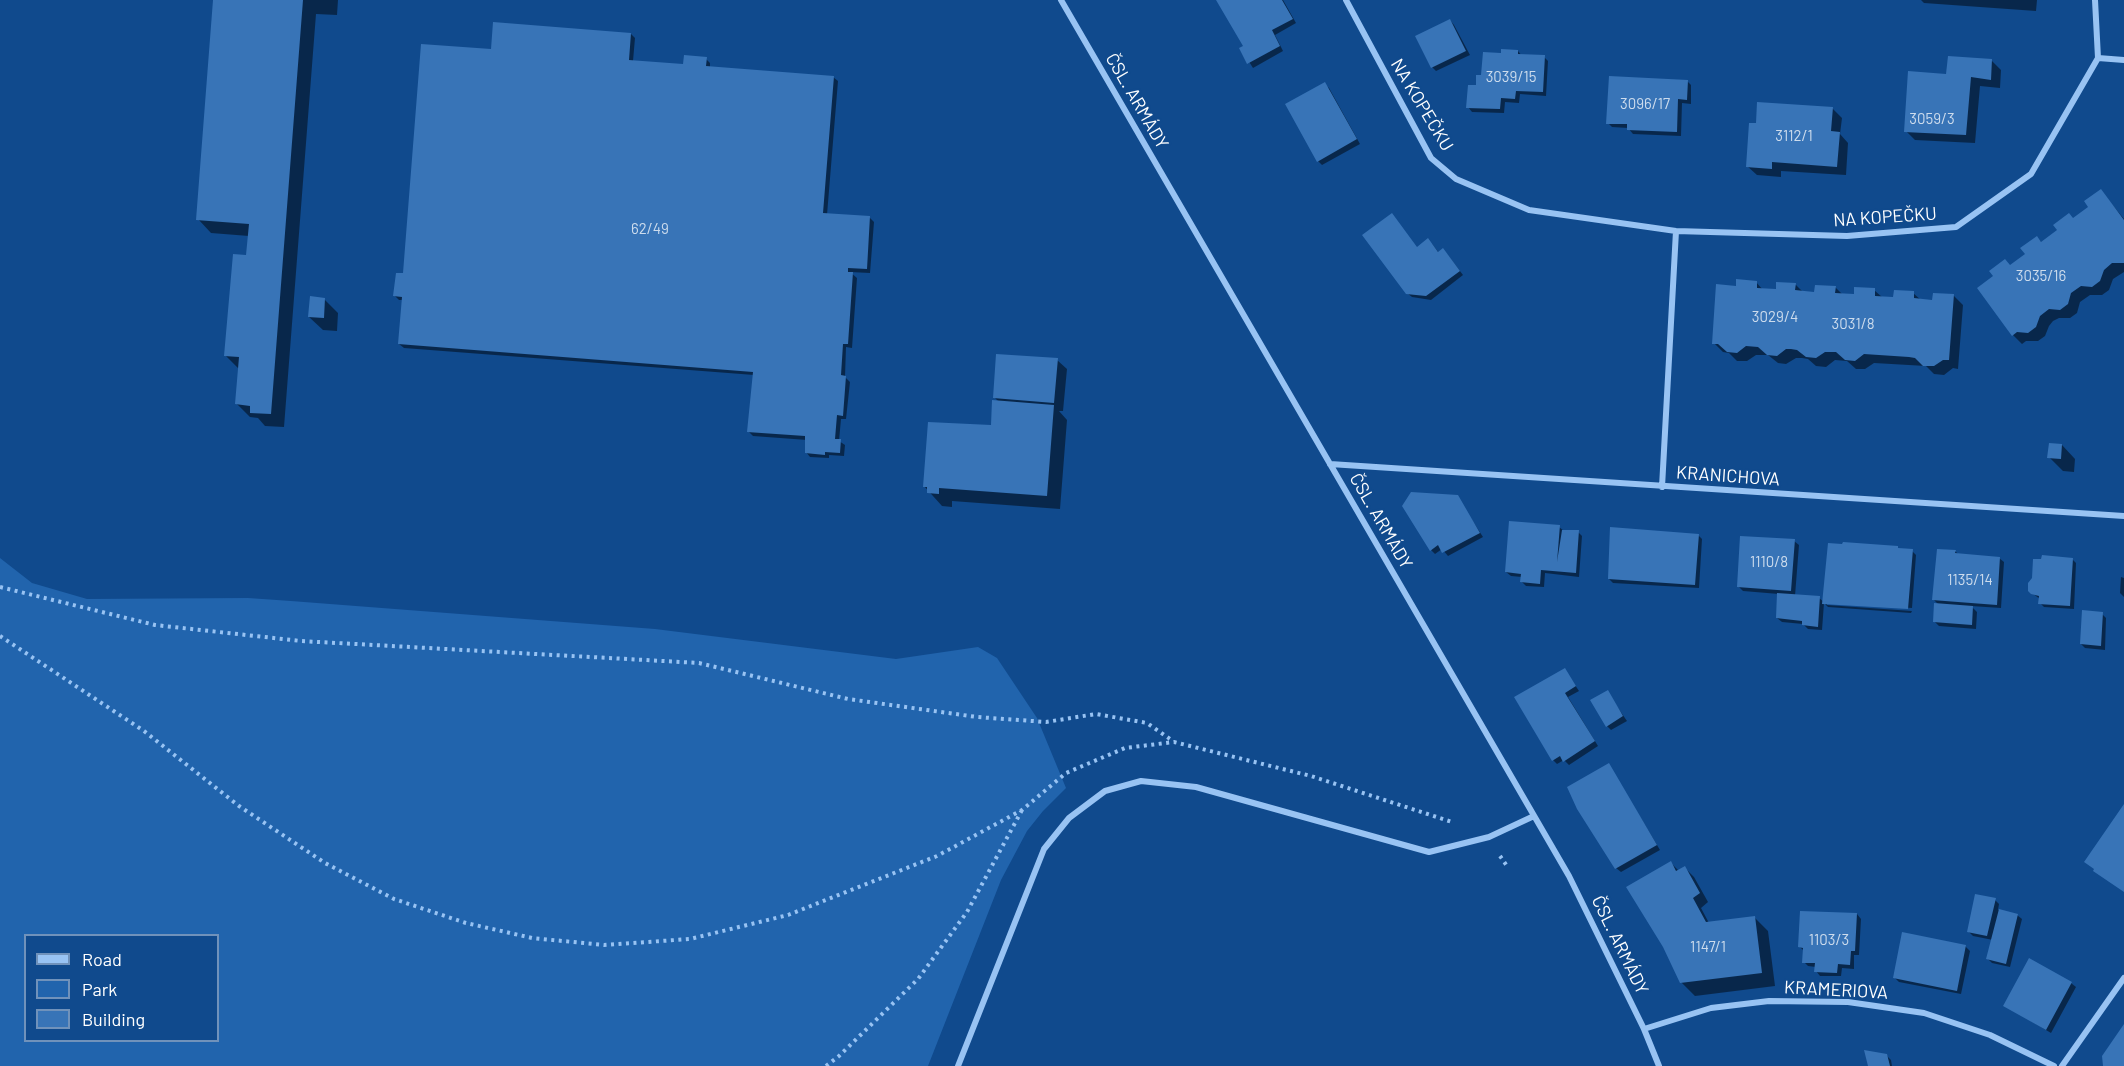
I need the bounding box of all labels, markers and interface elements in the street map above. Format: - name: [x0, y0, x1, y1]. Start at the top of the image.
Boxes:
- street label: ČSL. ARMÁDY: [1101, 49, 1173, 153]
- street label: NA KOPEČKU: [1386, 55, 1458, 155]
- house number: 3039/15: [1486, 68, 1536, 86]
- house number: 3096/17: [1620, 95, 1670, 113]
- house number: 3059/3: [1909, 110, 1955, 128]
- house number: 3112/1: [1775, 127, 1813, 145]
- street label: NA KOPEČKU: [1832, 203, 1938, 231]
- house number: 62/49: [631, 220, 669, 238]
- house number: 3035/16: [2016, 267, 2066, 285]
- house number: 3029/4: [1752, 308, 1798, 326]
- house number: 3031/8: [1832, 315, 1874, 333]
- street label: KRANICHOVA: [1675, 462, 1781, 490]
- street label: ČSL. ARMÁDY: [1345, 469, 1417, 573]
- house number: 1110/8: [1750, 553, 1788, 571]
- house number: 1135/14: [1947, 571, 1993, 589]
- street label: ČSL. ARMÁDY: [1587, 892, 1653, 998]
- house number: 1103/3: [1809, 931, 1849, 949]
- legend: [24, 934, 219, 1042]
- house number: 1147/1: [1690, 938, 1726, 956]
- text: Road: [82, 948, 122, 970]
- street label: KRAMERIOVA: [1784, 976, 1888, 1004]
- text: Park: [82, 978, 117, 1000]
- text: Building: [82, 1008, 145, 1030]

